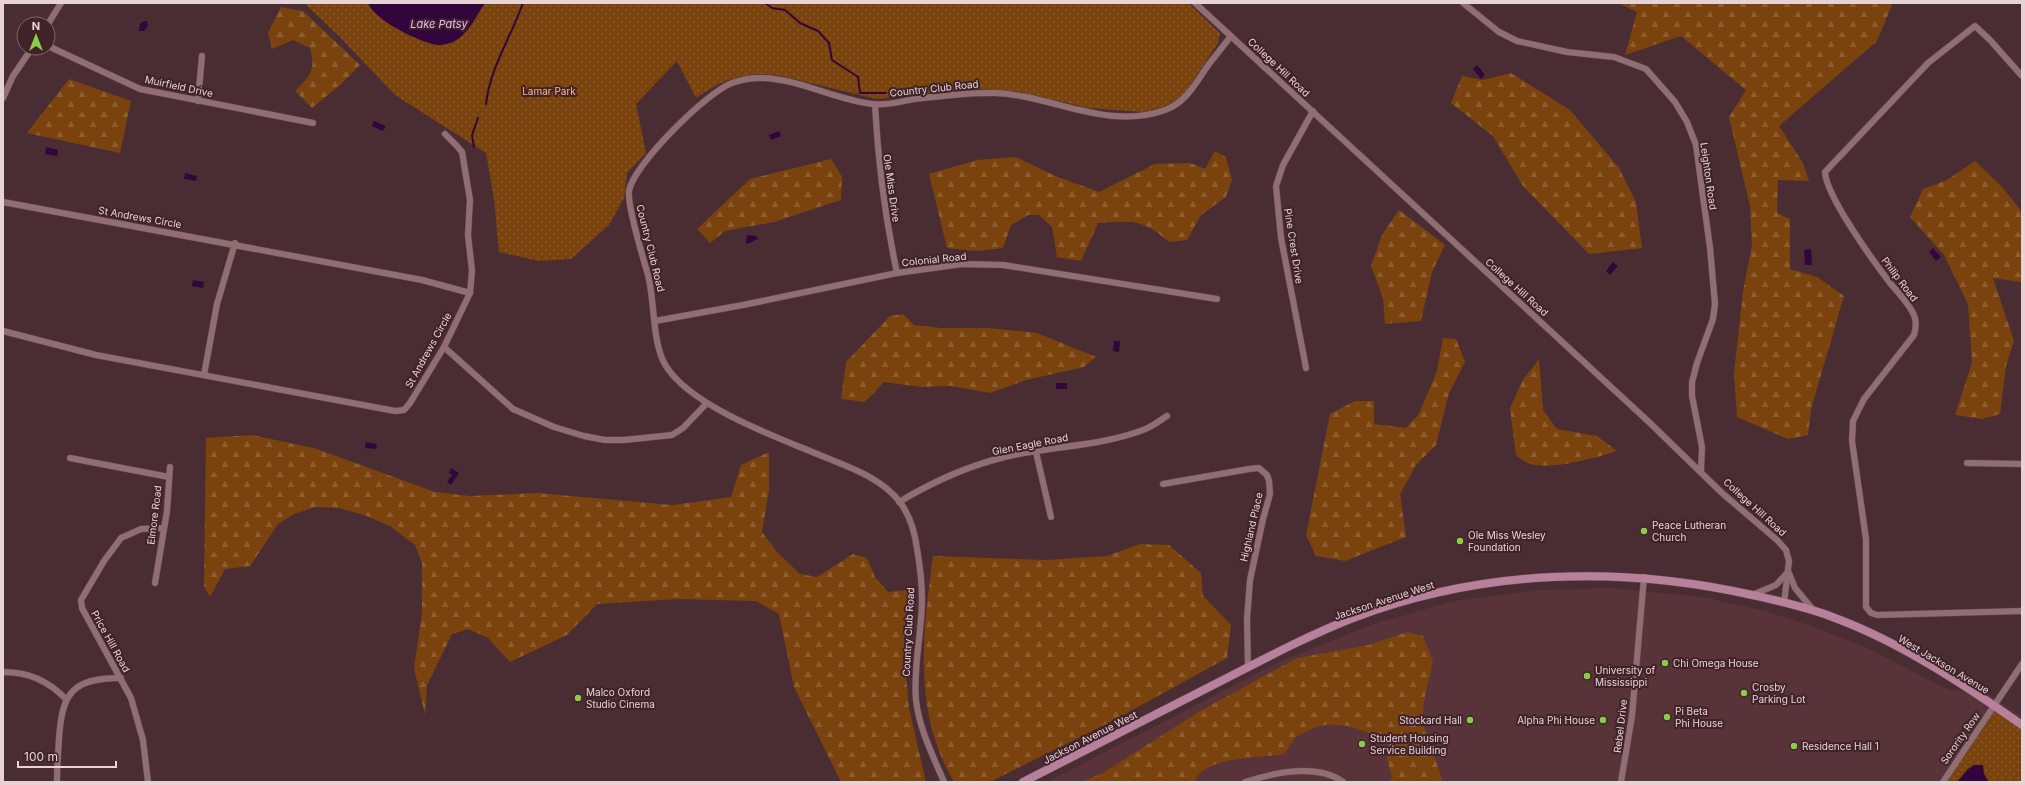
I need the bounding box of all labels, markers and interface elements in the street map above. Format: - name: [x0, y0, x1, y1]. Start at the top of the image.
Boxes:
- north arrow: [16, 16, 56, 56]
- water label: Lake Patsy: [410, 17, 469, 31]
- text: N: [32, 19, 40, 33]
- street label: College Hill Road: [1246, 35, 1312, 99]
- street label: Muirfield Drive: [144, 73, 214, 99]
- street label: Country Club Road: [889, 77, 979, 99]
- park label: Lamar Park: [522, 85, 576, 97]
- street label: Leighton Road: [1698, 142, 1720, 210]
- street label: Ole Miss Drive: [881, 153, 903, 223]
- street label: Country Club Road: [634, 203, 668, 293]
- street label: St Andrews Circle: [97, 204, 183, 230]
- street label: Pine Crest Drive: [1282, 207, 1306, 285]
- street label: Colonial Road: [901, 250, 967, 268]
- street label: Philip Road: [1879, 254, 1921, 304]
- street label: College Hill Road: [1483, 256, 1551, 318]
- street label: St Andrews Circle: [402, 310, 454, 390]
- street label: Glen Eagle Road: [991, 431, 1069, 457]
- street label: College Hill Road: [1721, 476, 1789, 538]
- street label: Elmore Road: [144, 485, 164, 545]
- street label: Highland Place: [1237, 491, 1265, 563]
- place label: Peace Lutheran Church: [1652, 519, 1726, 543]
- marker: Peace Lutheran Church: [1639, 526, 1649, 536]
- place label: Ole Miss Wesley Foundation: [1468, 529, 1546, 553]
- marker: Ole Miss Wesley Foundation: [1455, 536, 1465, 546]
- street label: Jackson Avenue West: [1333, 578, 1436, 622]
- street label: Country Club Road: [900, 587, 916, 677]
- street label: Price Hill Road: [89, 608, 133, 674]
- street label: West Jackson Avenue: [1896, 632, 1992, 696]
- place label: Chi Omega House: [1673, 657, 1759, 669]
- marker: Chi Omega House: [1660, 658, 1670, 668]
- place label: University of Mississippi: [1595, 664, 1655, 688]
- marker: University of Mississippi: [1582, 671, 1592, 681]
- place label: Crosby Parking Lot: [1752, 681, 1806, 705]
- place label: Malco Oxford Studio Cinema: [586, 686, 655, 710]
- marker: Crosby Parking Lot: [1739, 688, 1749, 698]
- marker: Malco Oxford Studio Cinema: [573, 693, 583, 703]
- street label: Rebel Drive: [1611, 698, 1629, 754]
- place label: Pi Beta Phi House: [1675, 705, 1723, 729]
- street label: Jackson Avenue West: [1041, 708, 1140, 766]
- street label: Sorority Row: [1938, 710, 1982, 766]
- marker: Pi Beta Phi House: [1662, 712, 1672, 722]
- place label: Stockard Hall: [1399, 714, 1462, 726]
- place label: Alpha Phi House: [1517, 714, 1595, 726]
- marker: Stockard Hall: [1465, 715, 1475, 725]
- marker: Alpha Phi House: [1598, 715, 1608, 725]
- place label: Student Housing Service Building: [1370, 732, 1449, 756]
- marker: Student Housing Service Building: [1357, 739, 1367, 749]
- place label: Residence Hall 1: [1802, 740, 1879, 752]
- marker: Residence Hall 1: [1789, 741, 1799, 751]
- scale bar: [18, 743, 116, 769]
- text: 100 m: [24, 749, 58, 764]

